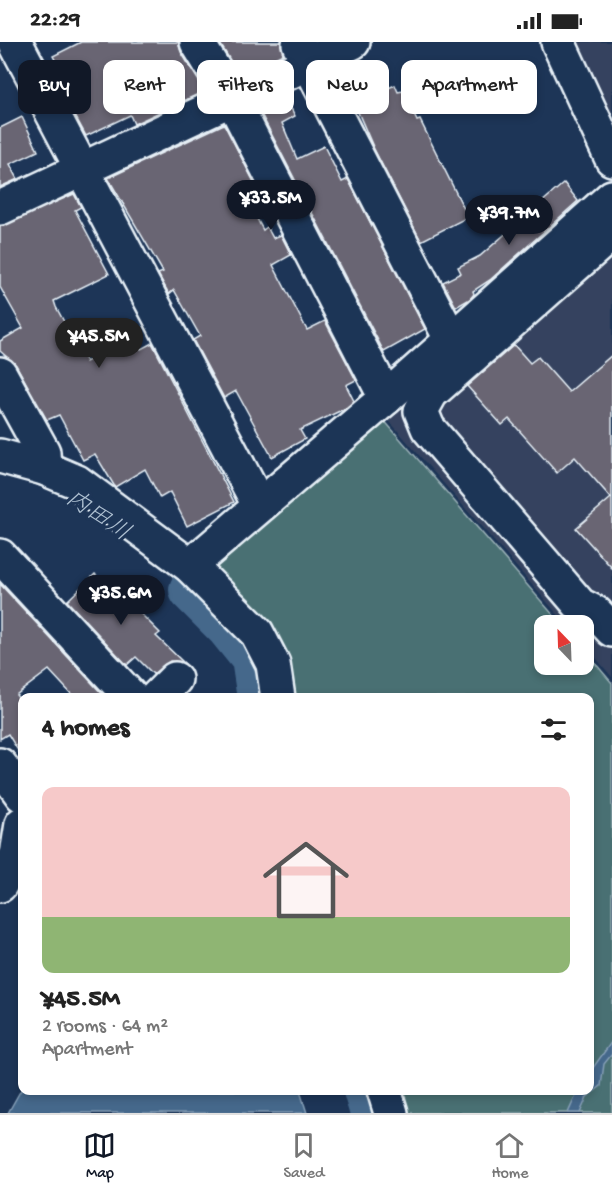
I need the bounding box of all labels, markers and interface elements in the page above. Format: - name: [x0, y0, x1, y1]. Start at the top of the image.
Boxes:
- text: 22:29: [30, 8, 80, 34]
- chip: Buy: [18, 60, 91, 114]
- chip: Rent: [103, 60, 185, 114]
- chip: Filters: [197, 60, 294, 114]
- chip: New: [306, 60, 389, 114]
- chip: Apartment: [401, 60, 537, 114]
- pin: ¥33.5M: [222, 180, 320, 231]
- text: ¥33.5M: [241, 188, 301, 211]
- pin: ¥39.7M: [460, 195, 558, 246]
- text: ¥39.7M: [479, 203, 539, 226]
- pin: ¥45.5M: [50, 318, 148, 369]
- text: ¥45.5M: [69, 326, 129, 349]
- water label: 内田川: [59, 484, 136, 549]
- pin: ¥35.6M: [72, 575, 170, 626]
- text: ¥35.6M: [91, 583, 151, 606]
- north arrow: [534, 615, 594, 675]
- map controls: [534, 615, 594, 675]
- icon: filters: [537, 713, 570, 746]
- text: 4 homes: [42, 714, 129, 745]
- icon: home: [252, 826, 360, 934]
- text: ¥45.5M: [42, 985, 120, 1016]
- text: 2 rooms · 64 m²: [42, 1016, 168, 1039]
- text: Apartment: [42, 1039, 132, 1062]
- tab: Map: [83, 1129, 116, 1184]
- tab: Saved: [283, 1129, 324, 1184]
- tab: Home: [491, 1129, 528, 1184]

